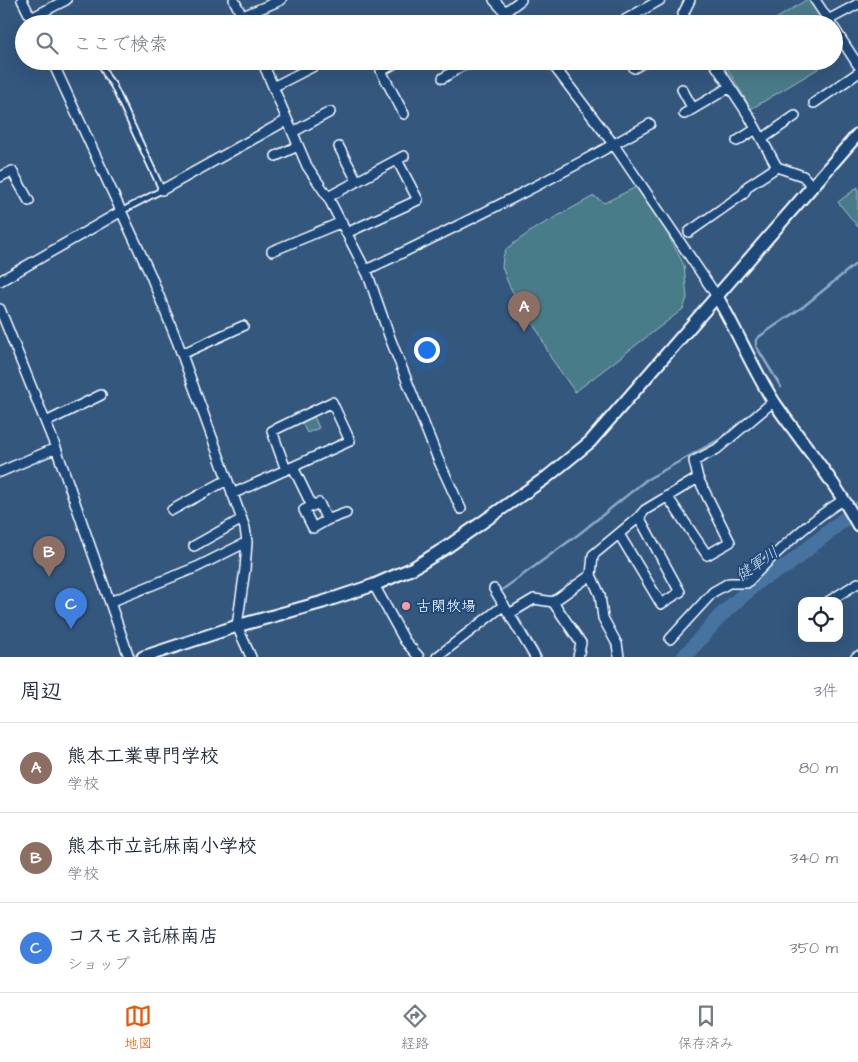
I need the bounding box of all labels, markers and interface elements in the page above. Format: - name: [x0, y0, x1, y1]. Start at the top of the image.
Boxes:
- search box: [15, 15, 843, 70]
- icon: search: [33, 29, 61, 57]
- text: ここで検索: [73, 31, 168, 58]
- pin: A: [508, 291, 540, 332]
- your location: [414, 337, 440, 363]
- pin: B: [33, 536, 65, 577]
- water label: 健軍川: [731, 541, 783, 587]
- pin: C: [55, 588, 87, 629]
- place label: 古閑牧場: [416, 596, 476, 617]
- map controls: [798, 597, 843, 642]
- button: locate: [798, 597, 843, 642]
- marker: 古閑牧場: [400, 600, 412, 612]
- text: 周辺: [20, 677, 62, 706]
- text: 3件: [814, 680, 838, 702]
- text: 熊本工業専門学校: [67, 743, 219, 770]
- text: A: [31, 757, 41, 779]
- text: 80 m: [799, 757, 838, 779]
- text: 学校: [67, 773, 99, 795]
- text: 熊本市立託麻南小学校: [67, 833, 257, 860]
- text: B: [30, 847, 42, 869]
- text: 340 m: [790, 847, 838, 869]
- text: 学校: [67, 863, 99, 885]
- text: コスモス託麻南店: [67, 923, 218, 950]
- text: C: [30, 937, 42, 959]
- text: 350 m: [790, 937, 838, 959]
- text: ショップ: [67, 953, 130, 975]
- tab: 地図: [124, 1002, 152, 1054]
- tab: 経路: [401, 1002, 429, 1054]
- tab: 保存済み: [678, 1002, 734, 1054]

